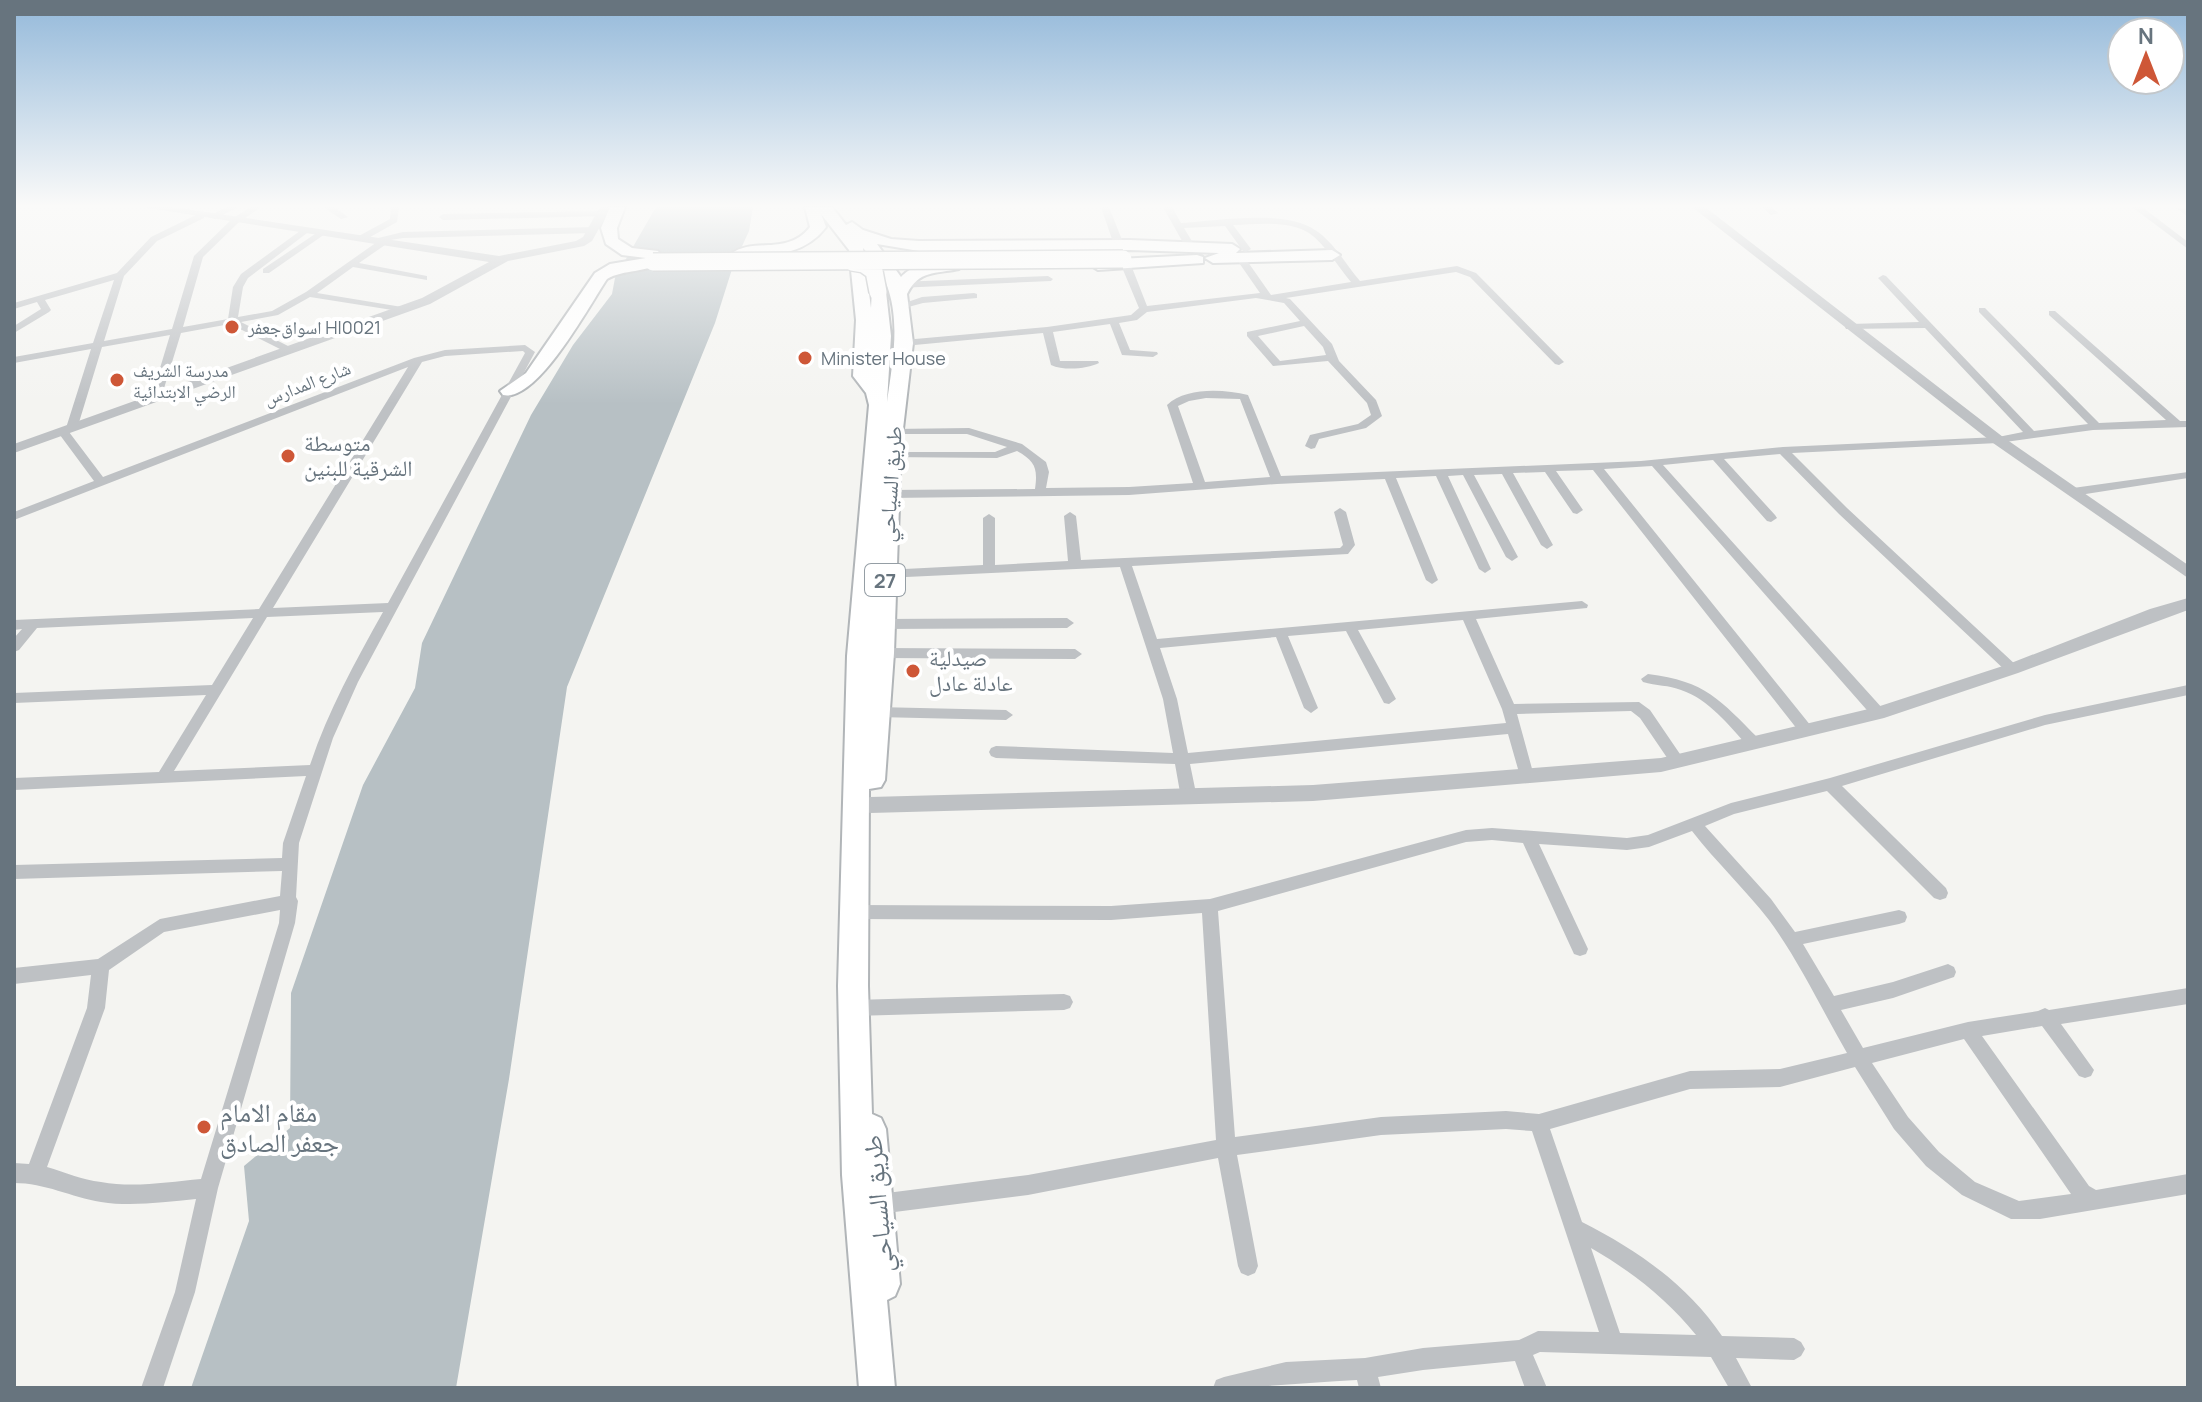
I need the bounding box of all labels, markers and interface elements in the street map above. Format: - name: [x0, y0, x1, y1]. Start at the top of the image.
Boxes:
- north arrow: [2106, 16, 2186, 96]
- text: N: [2138, 21, 2154, 51]
- place label: اسواق‌جعفر Hl0021: [247, 315, 381, 339]
- marker: اسواق‌جعفر Hl0021: [223, 318, 241, 336]
- place label: Minister House: [821, 346, 946, 370]
- marker: Minister House: [796, 349, 814, 367]
- street label: شارع المدارس: [260, 355, 354, 411]
- place label: مدرسة الشريف الرضي الابتدائية: [133, 358, 236, 407]
- marker: مدرسة الشريف الرضي الابتدائية: [108, 371, 126, 389]
- street label: طريق السياحي: [871, 425, 912, 543]
- place label: متوسطة الشرقية للبنين: [304, 428, 413, 483]
- marker: متوسطة الشرقية للبنين: [279, 447, 297, 465]
- road number: 27: [865, 564, 905, 596]
- place label: صيدلية عادلة عادل: [929, 643, 1013, 698]
- marker: صيدلية عادلة عادل: [904, 662, 922, 680]
- place label: مقام الامام جعفر الصادق: [220, 1094, 339, 1160]
- marker: مقام الامام جعفر الصادق: [195, 1118, 213, 1136]
- street label: طريق السياحي: [853, 1134, 905, 1274]

